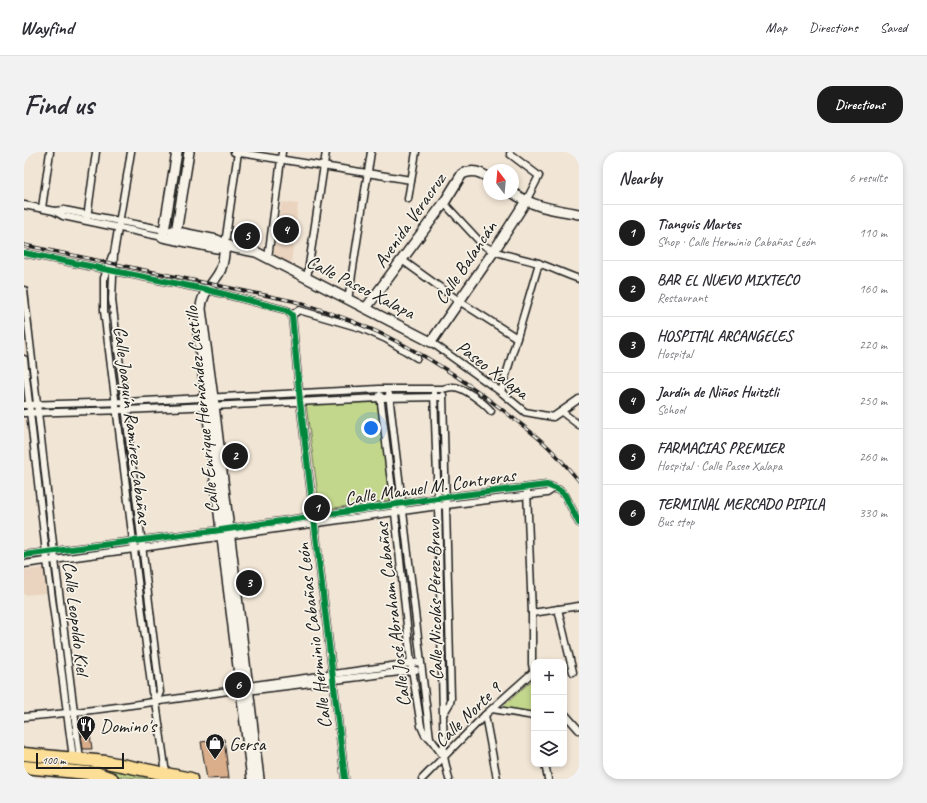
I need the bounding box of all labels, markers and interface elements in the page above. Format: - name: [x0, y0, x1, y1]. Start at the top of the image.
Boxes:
- text: Wayfind: [20, 16, 73, 40]
- text: Map: [766, 19, 787, 36]
- text: Directions: [809, 19, 858, 36]
- text: Saved: [880, 19, 907, 36]
- button: Directions: [817, 86, 903, 123]
- text: Find us: [24, 87, 94, 122]
- north arrow: [483, 164, 519, 200]
- street label: Avenida Veracruz: [369, 167, 452, 272]
- text: Nearby: [619, 168, 662, 189]
- text: 6 results: [849, 170, 887, 186]
- pin: 4: [273, 215, 299, 245]
- text: Tianguis Martes: [657, 215, 740, 234]
- street label: Calle Balancán: [429, 216, 503, 309]
- pin: 5: [234, 221, 260, 251]
- text: 1: [629, 225, 635, 241]
- text: 110 m: [859, 225, 887, 241]
- text: Shop · Calle Herminio Cabañas León: [657, 234, 815, 250]
- street label: Calle Paseo Xalapa: [302, 249, 420, 325]
- text: BAR EL NUEVO MIXTECO: [657, 271, 799, 290]
- text: 2: [629, 281, 635, 297]
- text: 160 m: [859, 281, 887, 297]
- text: Restaurant: [657, 290, 707, 306]
- street label: Calle Enrique Hernández Castillo: [179, 304, 225, 514]
- street label: Calle Joaquín Ramírez Cabañas: [108, 325, 156, 528]
- text: HOSPITAL ARCANGELES: [657, 327, 792, 346]
- street label: Paseo Xalapa: [451, 335, 535, 406]
- text: 3: [629, 337, 635, 353]
- text: 220 m: [859, 337, 887, 353]
- text: Hospital: [657, 346, 693, 362]
- text: Jardín de Niños Huitztli: [657, 383, 778, 402]
- text: 4: [629, 393, 635, 409]
- text: 250 m: [859, 393, 887, 409]
- text: School: [657, 402, 685, 418]
- your location: [361, 418, 381, 438]
- text: FARMACIAS PREMIER: [657, 439, 784, 458]
- pin: 2: [222, 441, 248, 471]
- text: 5: [629, 449, 635, 465]
- text: 260 m: [859, 449, 887, 465]
- text: Hospital · Calle Paseo Xalapa: [657, 458, 782, 474]
- street label: Calle Manuel M. Contreras: [343, 463, 519, 511]
- pin: 1: [304, 493, 330, 523]
- text: TERMINAL MERCADO PIPILA: [657, 495, 825, 514]
- text: 6: [629, 505, 635, 521]
- text: 330 m: [859, 505, 887, 521]
- text: Bus stop: [657, 514, 694, 530]
- street label: Calle Nicolás Pérez Bravo: [422, 518, 448, 681]
- street label: Calle José Abraham Cabañas: [369, 519, 416, 708]
- street label: Calle Herminio Cabañas León: [291, 541, 337, 730]
- street label: Calle Leopoldo Kiel: [57, 560, 95, 680]
- pin: 3: [236, 568, 262, 598]
- map controls: [531, 659, 567, 767]
- button: +: [531, 659, 567, 695]
- pin: 6: [225, 670, 251, 700]
- street label: Calle Norte 9: [429, 676, 507, 753]
- button: −: [531, 695, 567, 731]
- restaurant icon: Domino's: [75, 714, 97, 742]
- place label: Domino's: [100, 714, 159, 738]
- button: layers: [531, 731, 567, 767]
- shop icon: Gersa: [204, 732, 226, 760]
- place label: Gersa: [229, 732, 267, 756]
- scale bar: [36, 751, 124, 770]
- text: 100 m: [42, 753, 66, 767]

